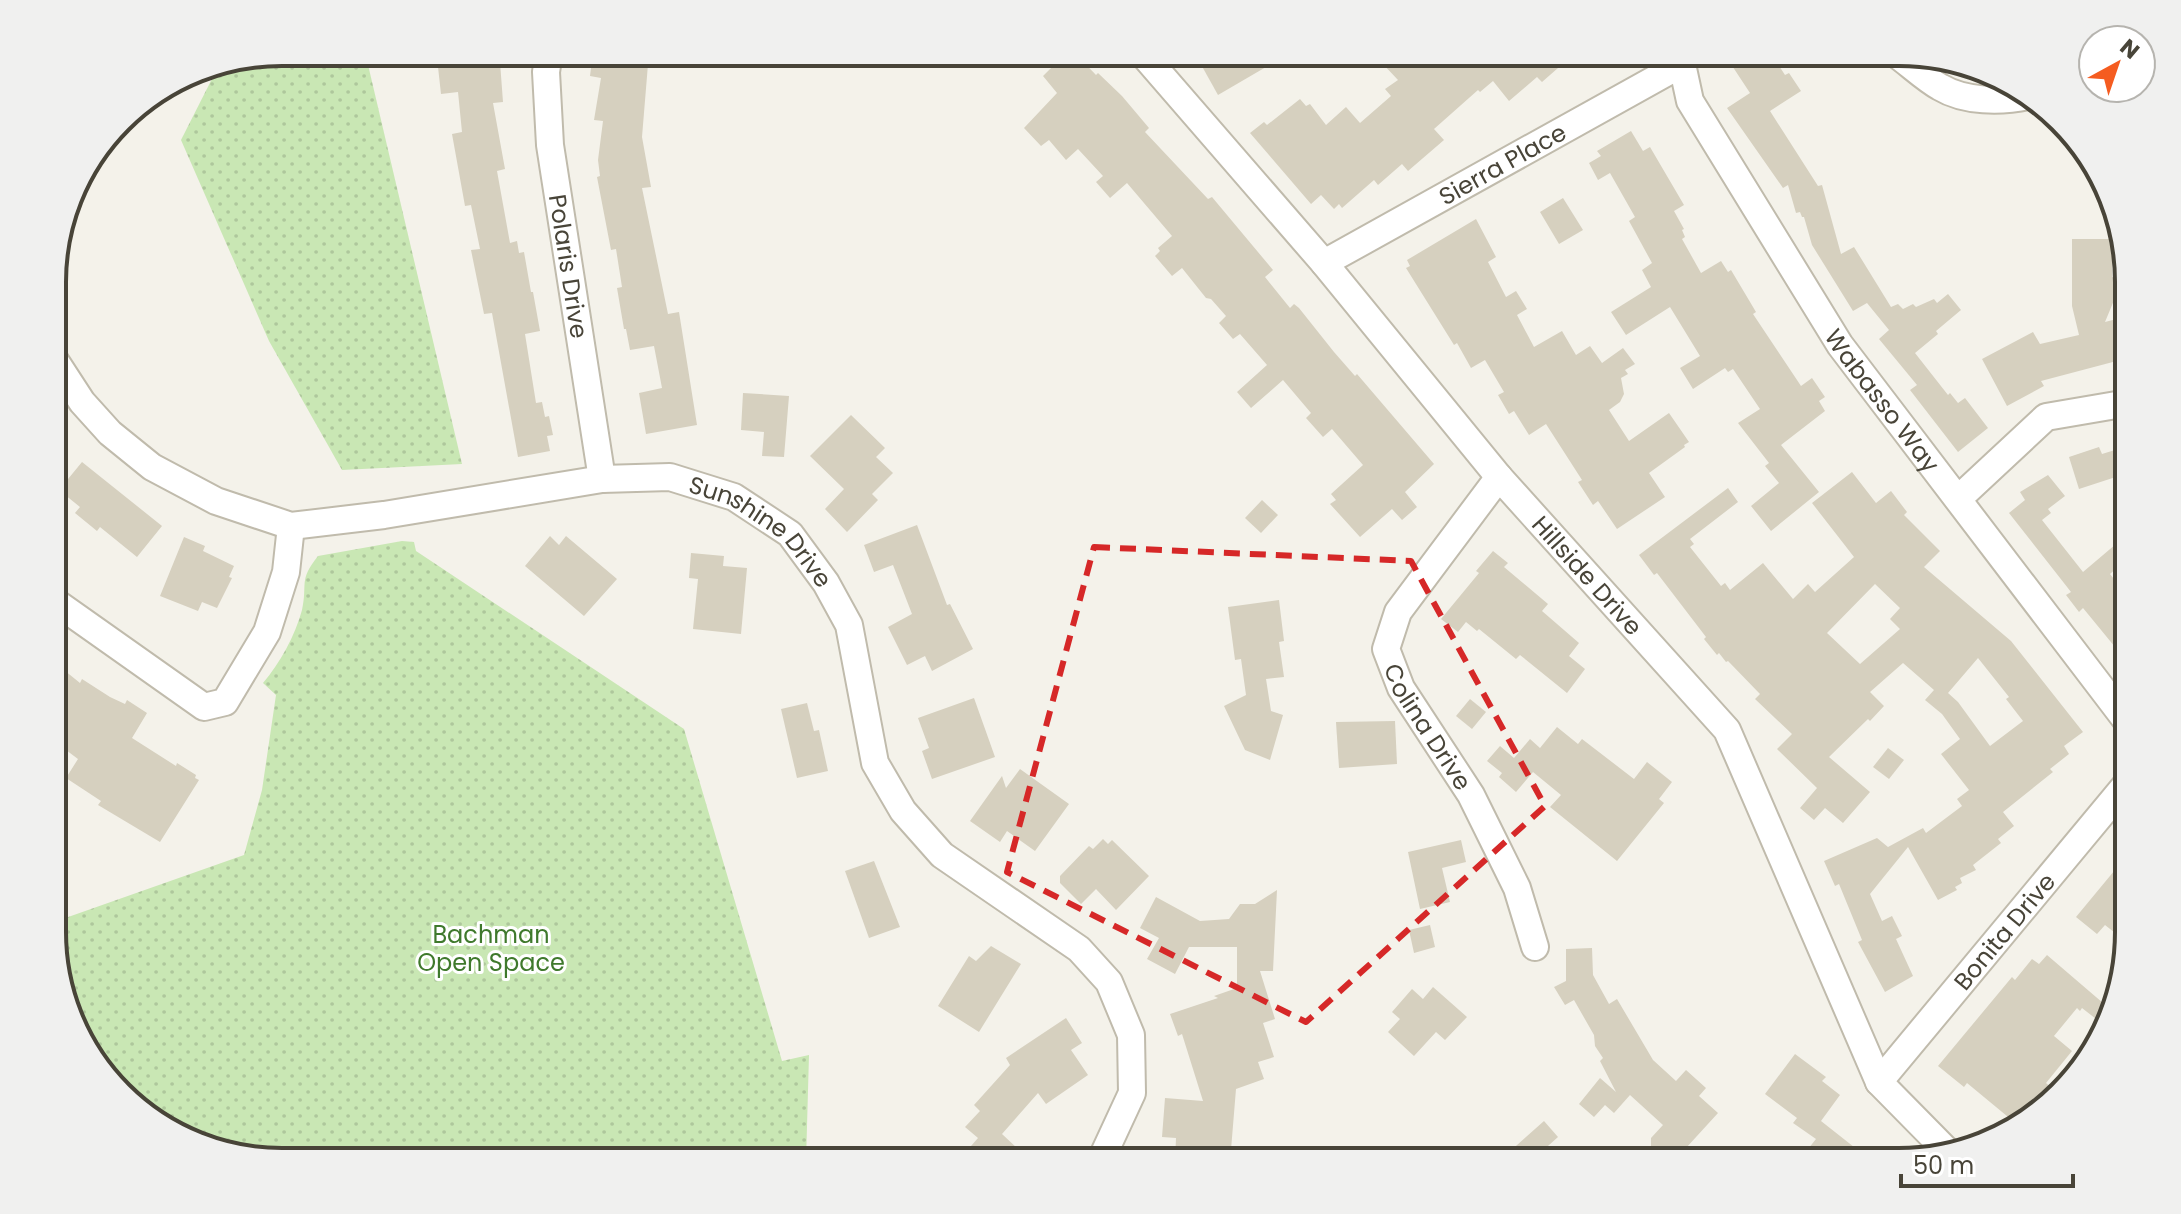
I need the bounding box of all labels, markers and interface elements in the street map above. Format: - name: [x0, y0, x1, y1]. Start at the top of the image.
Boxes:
- north arrow: [2077, 24, 2157, 104]
- text: N: [2113, 32, 2146, 66]
- street label: Sierra Place: [1433, 115, 1572, 213]
- street label: Polaris Drive: [541, 192, 596, 341]
- street label: Wabasso Way: [1817, 322, 1948, 479]
- street label: Sunshine Drive: [685, 468, 840, 594]
- street label: Hillside Drive: [1525, 508, 1650, 642]
- street label: Colina Drive: [1377, 659, 1480, 796]
- street label: Bonita Drive: [1946, 866, 2063, 997]
- park label: Bachman Open Space: [417, 918, 565, 979]
- scale bar: [1901, 1138, 2073, 1188]
- text: 50 m: [1913, 1149, 1974, 1182]

